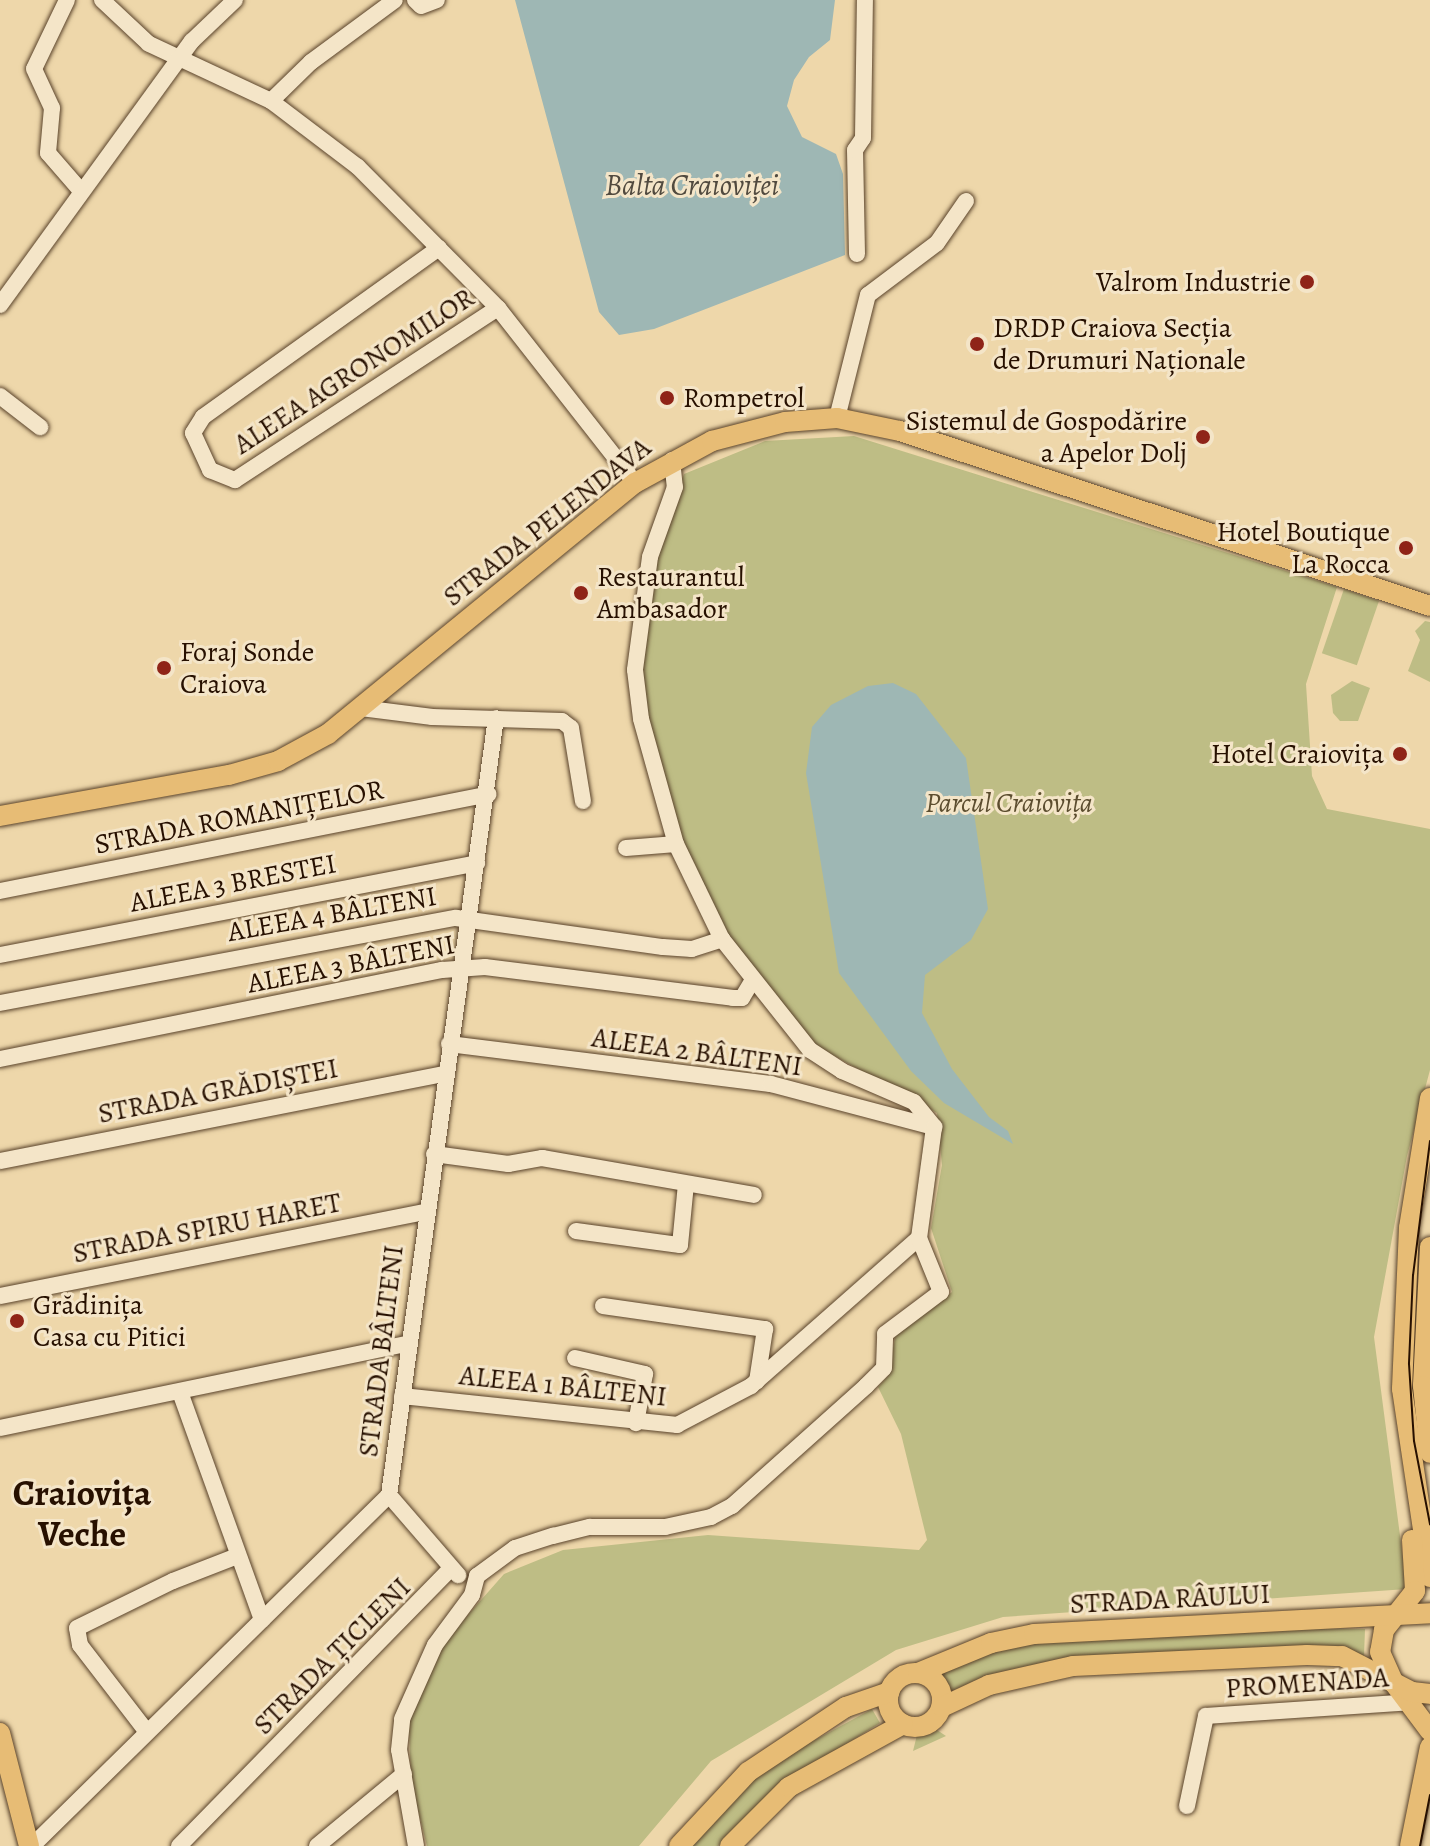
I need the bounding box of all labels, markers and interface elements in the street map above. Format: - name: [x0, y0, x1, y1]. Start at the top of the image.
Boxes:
- water label: Balta Craioviței: [605, 167, 779, 203]
- place label: Valrom Industrie: [1096, 265, 1291, 299]
- marker: Valrom Industrie: [1298, 273, 1316, 291]
- street label: ALEEA AGRONOMILOR: [227, 281, 481, 461]
- place label: DRDP Craiova Secția de Drumuri Naționale: [993, 311, 1246, 377]
- marker: DRDP Craiova Secția de Drumuri Naționale: [968, 335, 986, 353]
- place label: Rompetrol: [683, 381, 804, 415]
- marker: Rompetrol: [658, 389, 676, 407]
- place label: Sistemul de Gospodărire a Apelor Dolj: [906, 404, 1187, 470]
- marker: Sistemul de Gospodărire a Apelor Dolj: [1194, 428, 1212, 446]
- street label: STRADA PELENDAVA: [437, 431, 657, 613]
- place label: Hotel Boutique La Rocca: [1217, 515, 1390, 581]
- marker: Hotel Boutique La Rocca: [1397, 539, 1415, 557]
- place label: Restaurantul Ambasador: [597, 560, 745, 626]
- marker: Restaurantul Ambasador: [572, 584, 590, 602]
- place label: Foraj Sonde Craiova: [180, 635, 314, 701]
- marker: Foraj Sonde Craiova: [155, 659, 173, 677]
- place label: Hotel Craiovița: [1211, 737, 1384, 771]
- marker: Hotel Craiovița: [1391, 745, 1409, 763]
- street label: STRADA ROMANIȚELOR: [92, 773, 386, 861]
- park label: Parcul Craiovița: [925, 786, 1093, 820]
- street label: ALEEA 3 BRESTEI: [127, 847, 339, 919]
- street label: ALEEA 4 BÂLTENI: [225, 879, 439, 949]
- street label: ALEEA 3 BÂLTENI: [245, 927, 457, 1001]
- street label: ALEEA 2 BÂLTENI: [590, 1021, 804, 1083]
- street label: STRADA GRĂDIȘTEI: [95, 1051, 341, 1131]
- street label: STRADA SPIRU HARET: [70, 1186, 344, 1270]
- street label: STRADA BÂLTENI: [351, 1243, 411, 1459]
- place label: Grădinița Casa cu Pitici: [33, 1288, 186, 1354]
- marker: Grădinița Casa cu Pitici: [8, 1312, 26, 1330]
- street label: ALEEA 1 BÂLTENI: [458, 1358, 668, 1414]
- district label: Craiovița Veche: [13, 1470, 151, 1555]
- street label: STRADA ȚICLENI: [246, 1570, 418, 1742]
- street label: STRADA RÂULUI: [1069, 1577, 1271, 1621]
- street label: PROMENADA: [1224, 1661, 1390, 1705]

